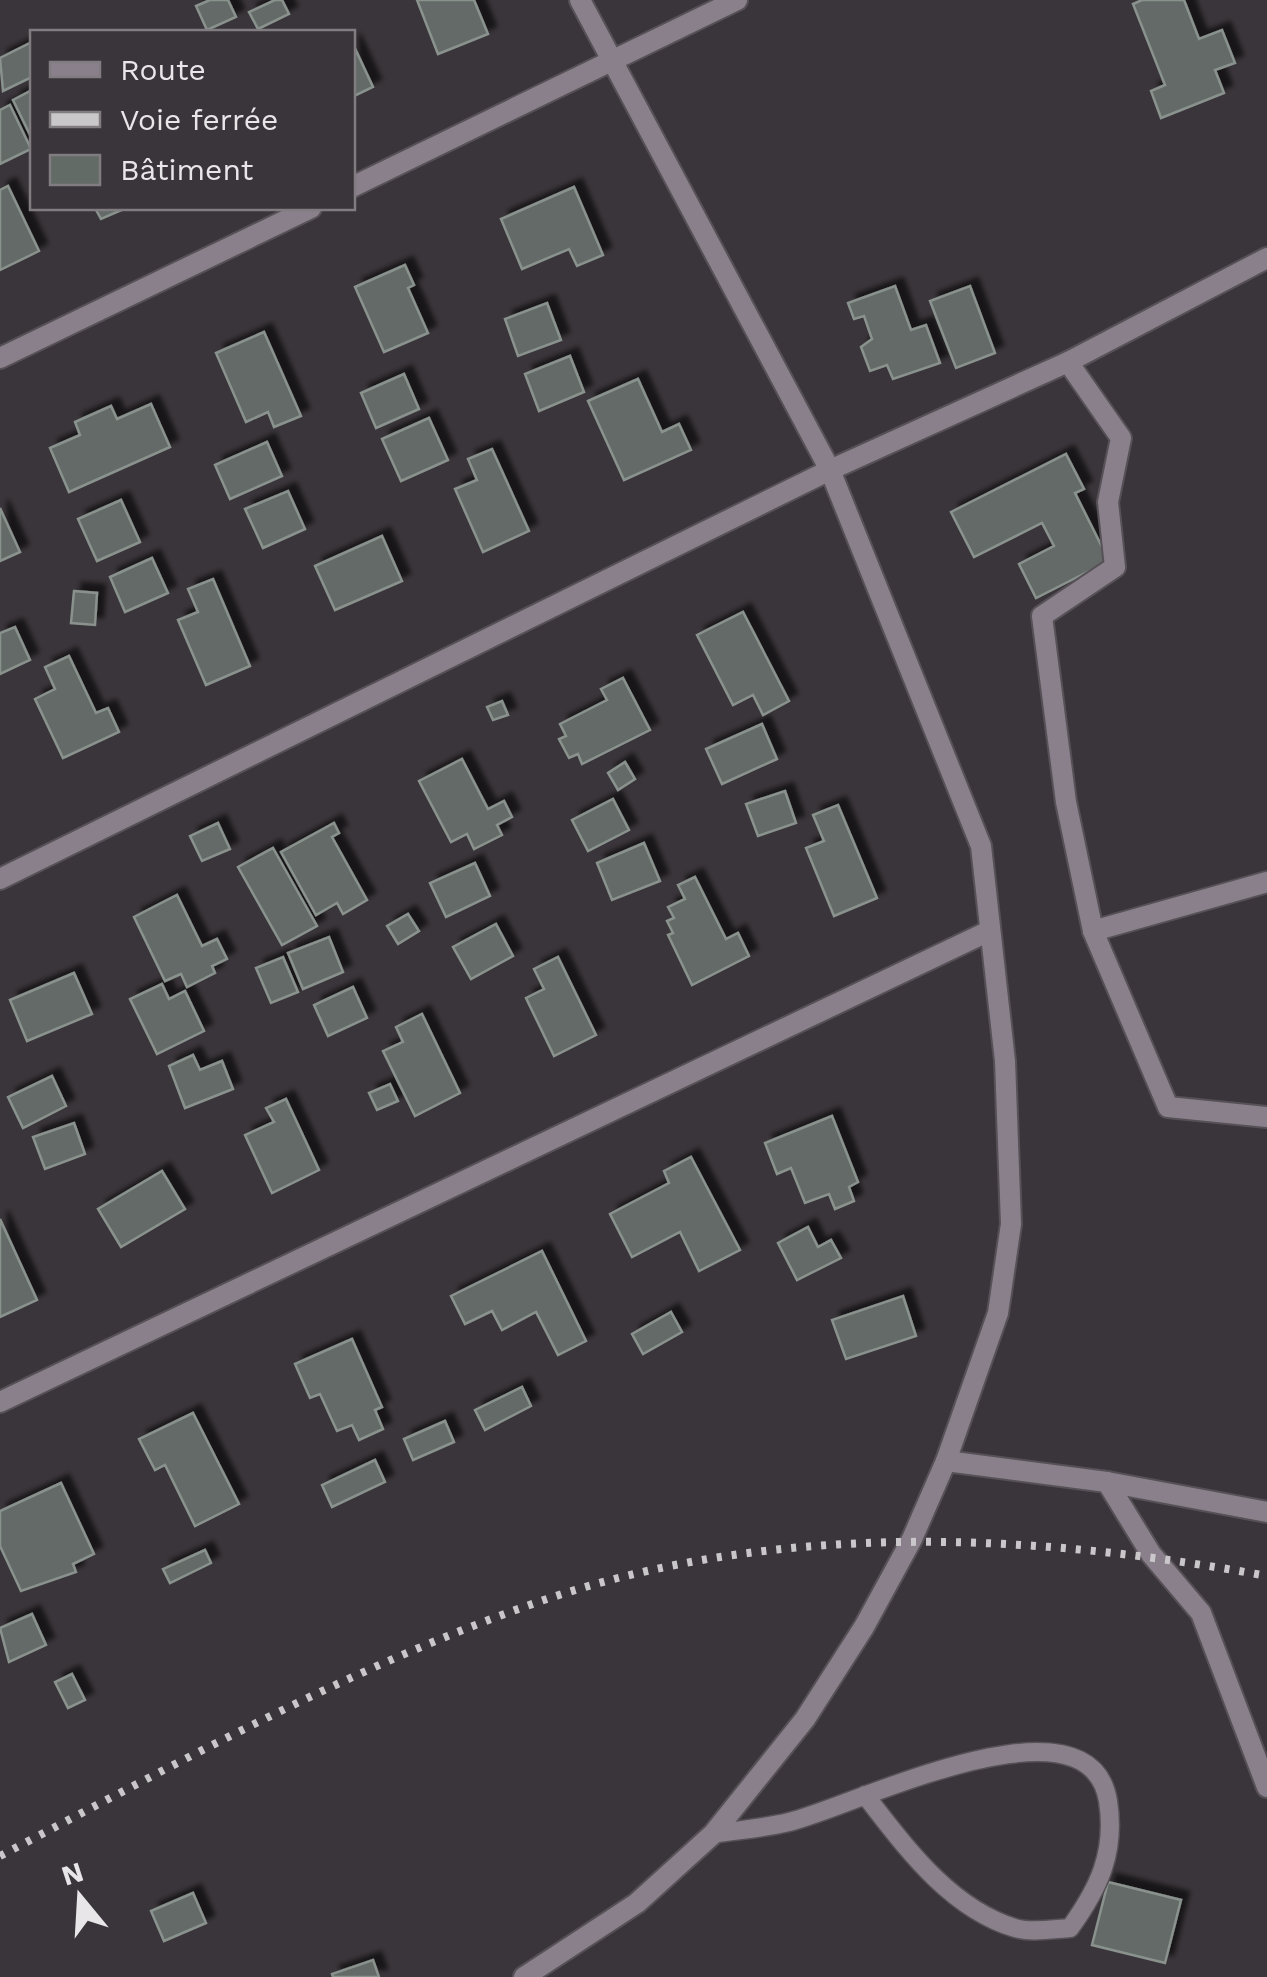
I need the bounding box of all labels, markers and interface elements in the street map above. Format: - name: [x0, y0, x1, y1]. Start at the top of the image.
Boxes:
- legend: [30, 30, 355, 210]
- text: Route: [120, 52, 206, 87]
- text: Voie ferrée: [120, 102, 278, 137]
- text: Bâtiment: [120, 152, 254, 187]
- north arrow: [30, 1847, 130, 1947]
- text: N: [57, 1855, 87, 1893]

